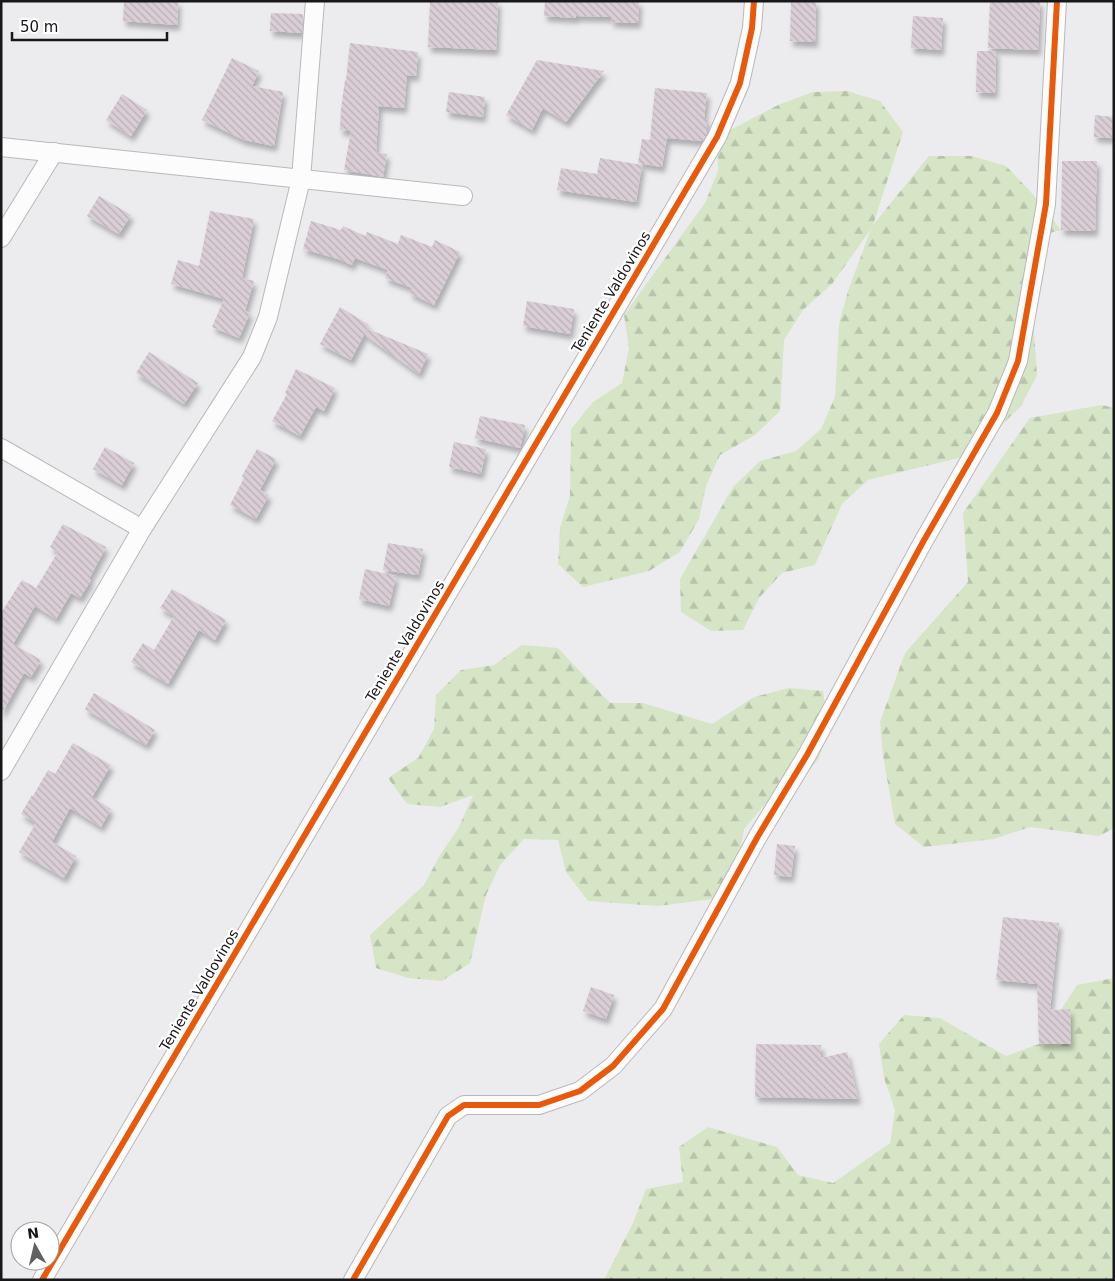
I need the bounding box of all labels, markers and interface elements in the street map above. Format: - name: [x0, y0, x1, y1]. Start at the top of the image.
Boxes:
- scale bar: [12, 10, 168, 42]
- text: 50 m: [20, 18, 58, 36]
- street label: Teniente Valdovinos: [568, 228, 654, 357]
- street label: Teniente Valdovinos: [362, 577, 448, 706]
- street label: Teniente Valdovinos: [156, 926, 242, 1055]
- north arrow: [10, 1221, 60, 1271]
- text: N: [26, 1224, 40, 1242]

